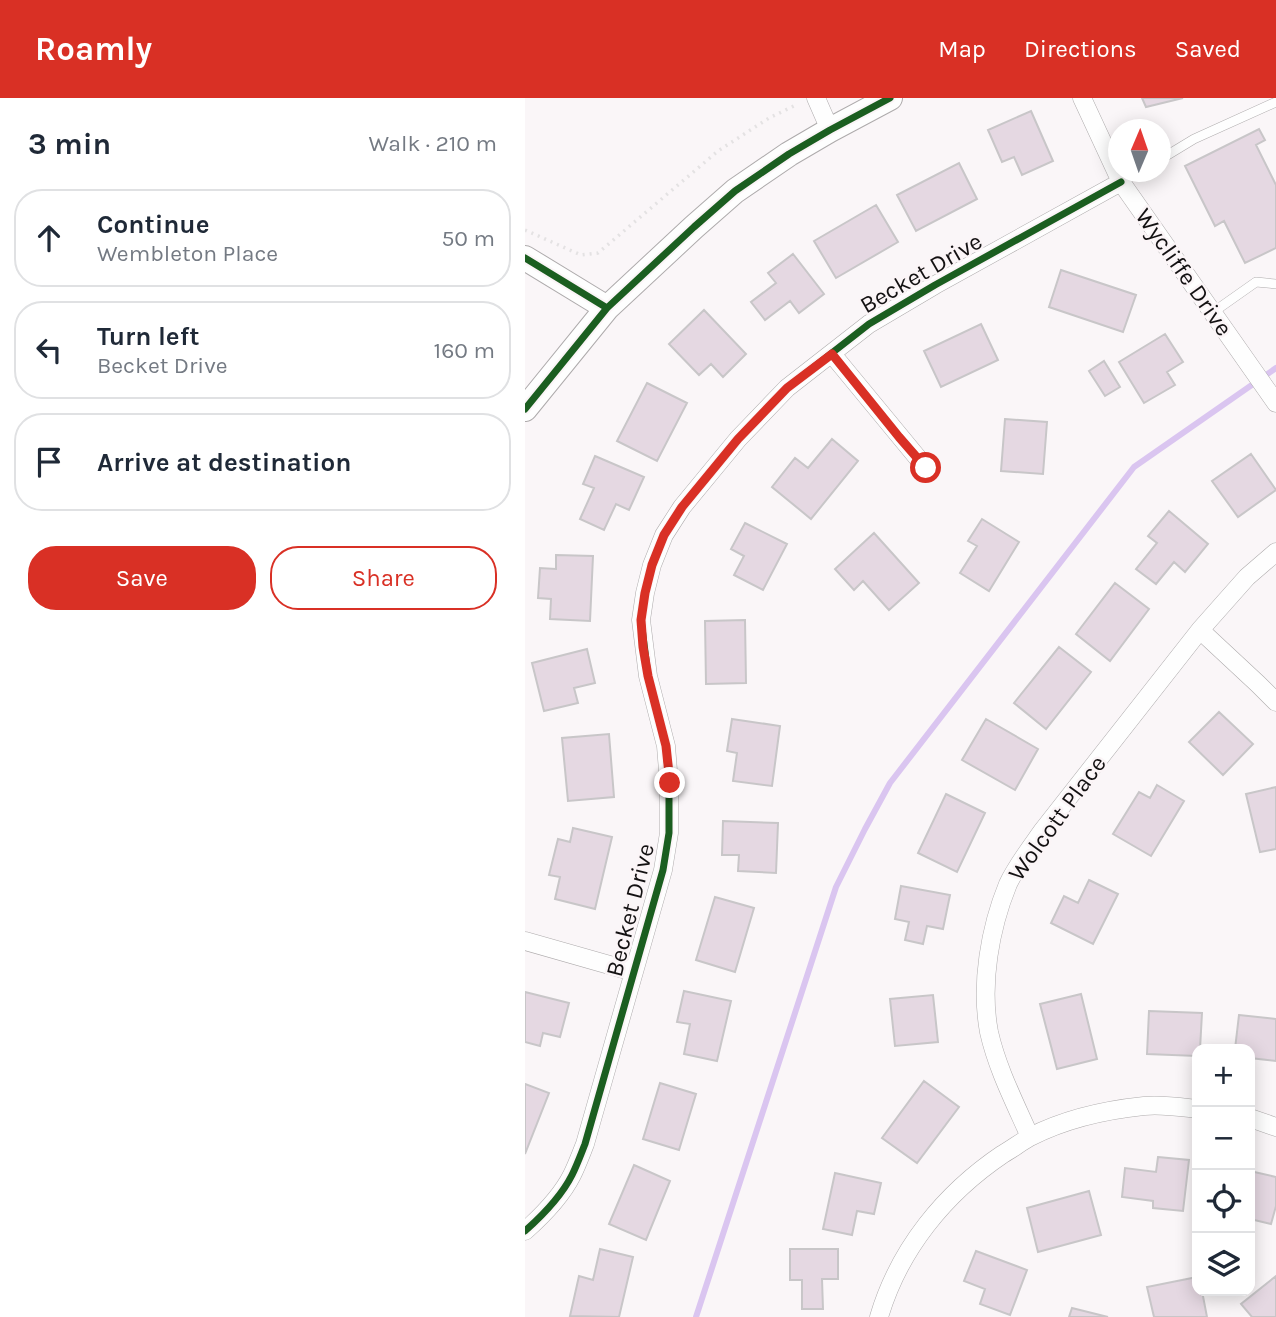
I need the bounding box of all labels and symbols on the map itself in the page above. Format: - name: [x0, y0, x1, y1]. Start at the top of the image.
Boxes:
- north arrow: [1108, 119, 1171, 182]
- street label: Wycliffe Drive: [1130, 203, 1238, 341]
- street label: Becket Drive: [855, 227, 987, 319]
- route start: [910, 452, 941, 483]
- street label: Wolcott Place: [1002, 750, 1112, 886]
- route end: [654, 767, 685, 798]
- street label: Becket Drive: [600, 841, 660, 979]

